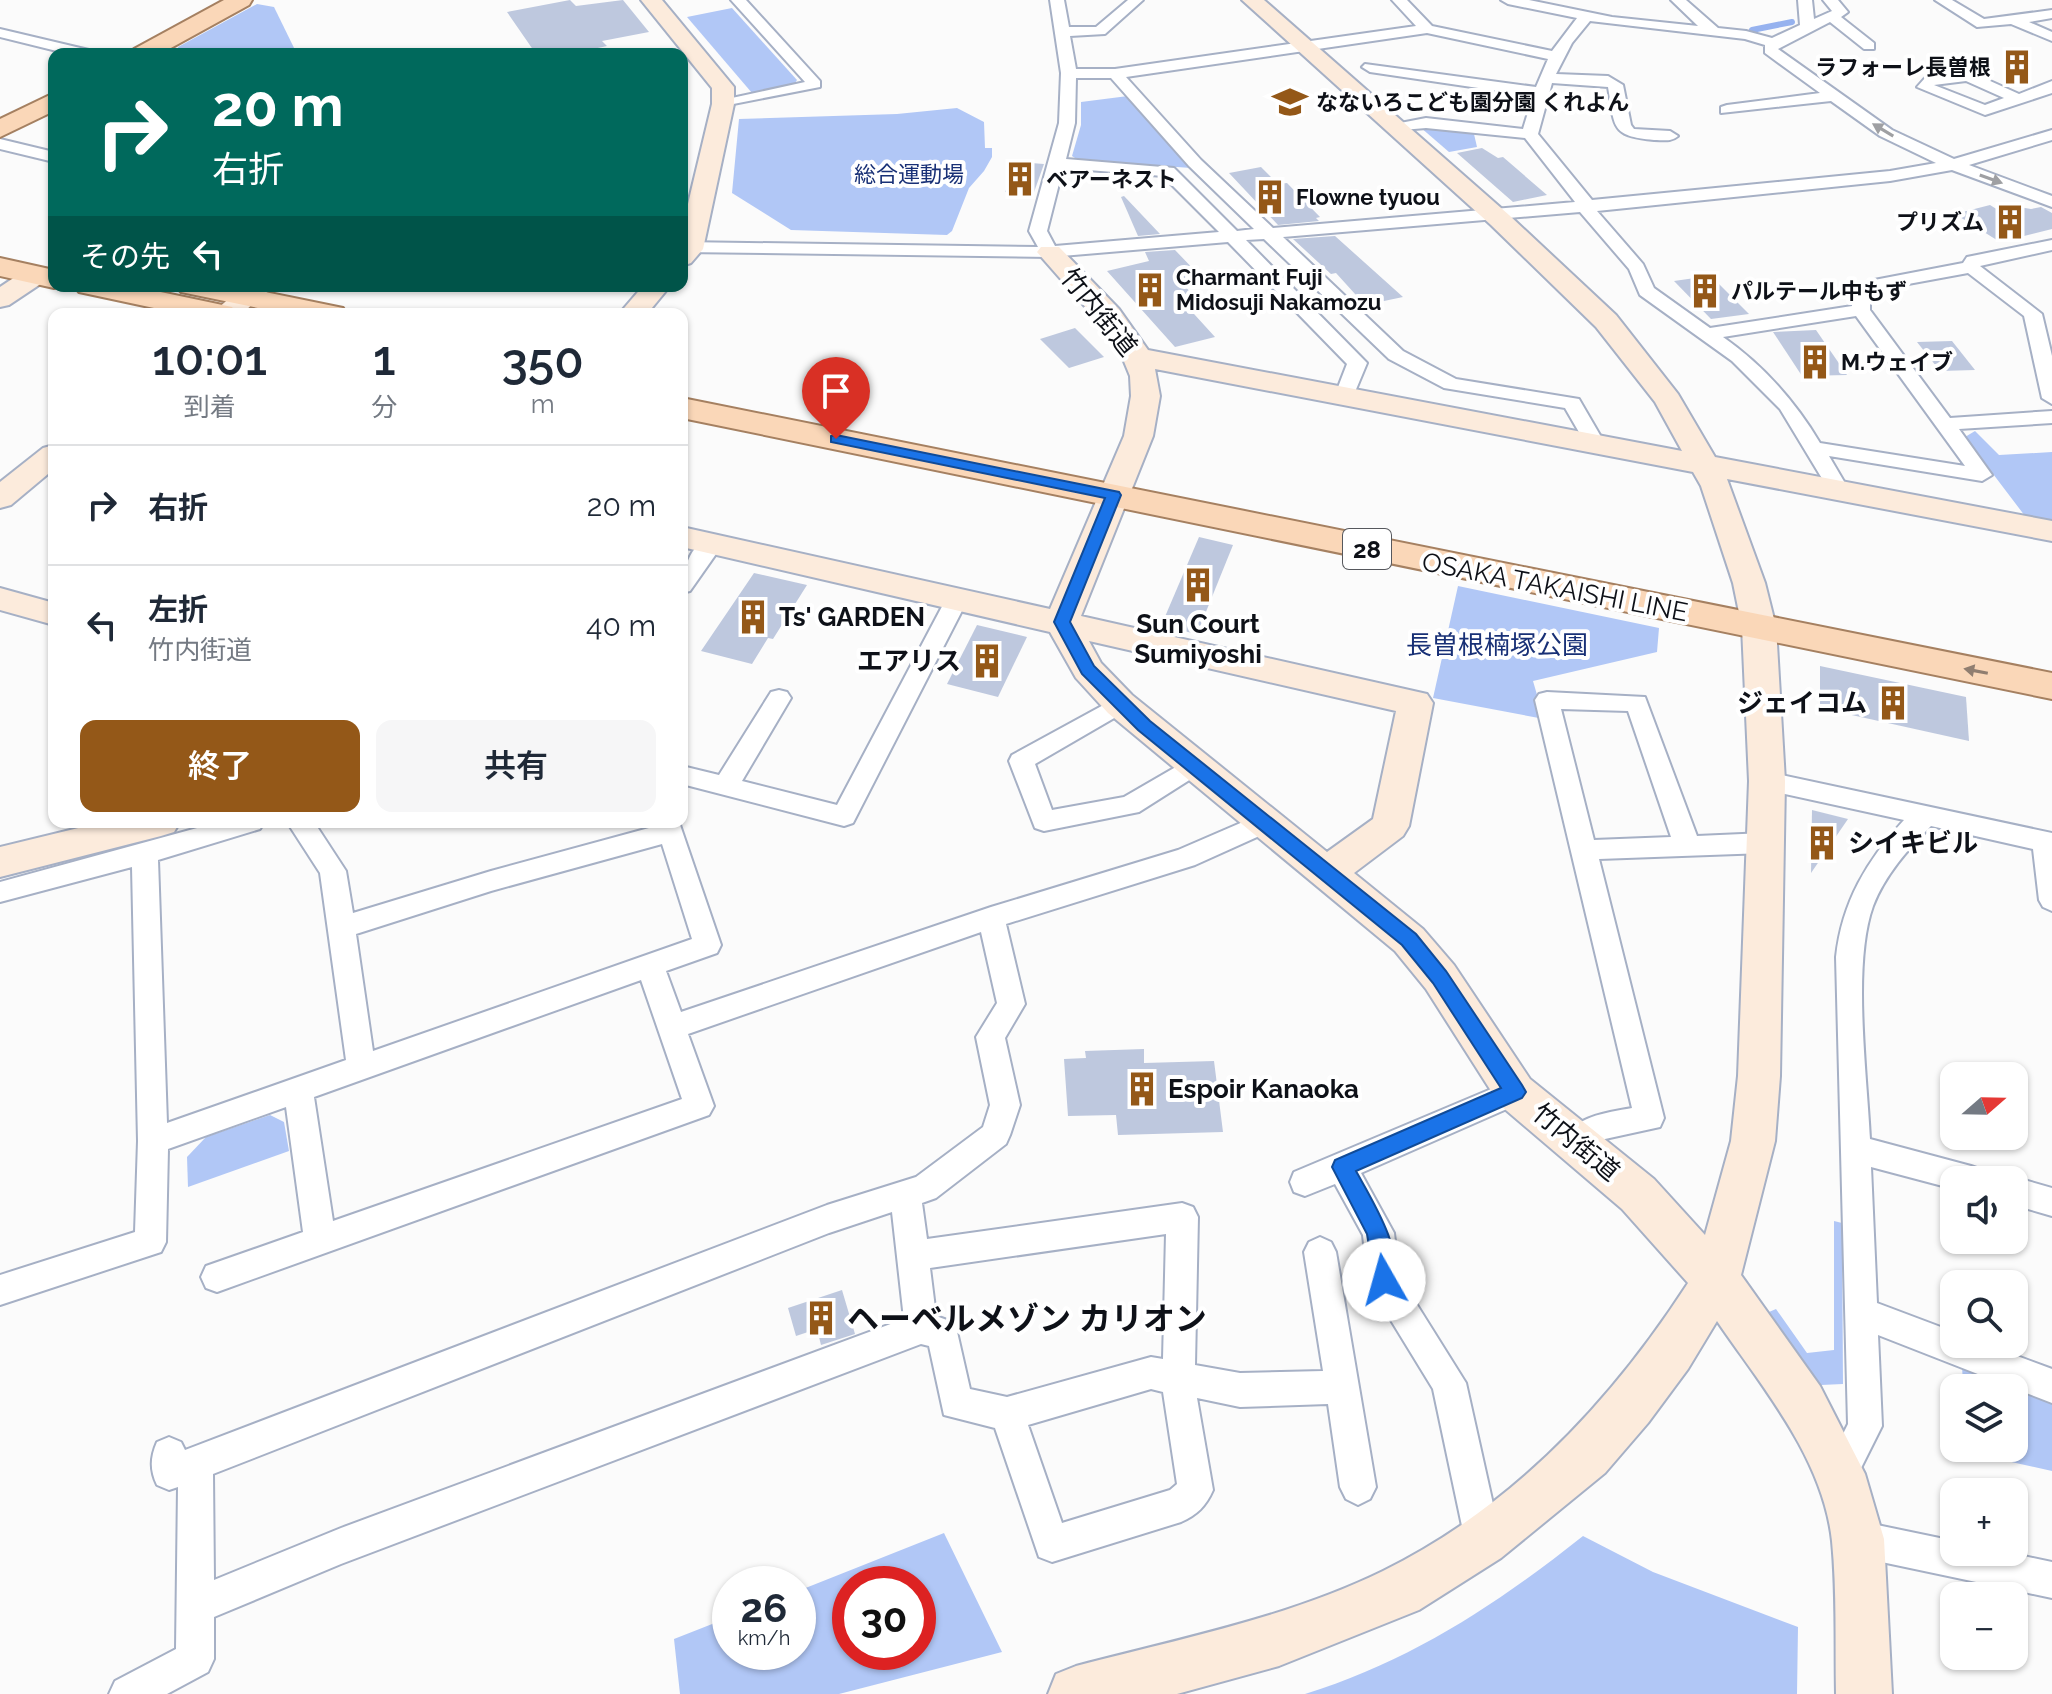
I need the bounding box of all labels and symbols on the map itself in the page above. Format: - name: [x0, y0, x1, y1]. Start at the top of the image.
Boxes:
- building icon: ラフォーレ長曽根: [1998, 48, 2036, 86]
- place label: ラフォーレ長曽根: [1815, 54, 1991, 80]
- school or university icon: なないろこども園分園 くれよん: [1271, 83, 1309, 121]
- place label: なないろこども園分園 くれよん: [1316, 89, 1629, 115]
- one-way arrow: [1872, 123, 1894, 137]
- building icon: ベアーネスト: [1001, 160, 1039, 198]
- park label: 総合運動場: [854, 161, 964, 187]
- place label: ベアーネスト: [1046, 166, 1177, 192]
- one-way arrow: [1980, 173, 2004, 186]
- building icon: Flowne tyuou: [1251, 178, 1289, 216]
- place label: Flowne tyuou: [1296, 184, 1440, 210]
- building icon: プリズム: [1991, 203, 2029, 241]
- place label: プリズム: [1896, 209, 1984, 235]
- street label: 竹内街道: [1055, 262, 1143, 362]
- place label: Charmant Fuji Midosuji Nakamozu: [1176, 264, 1381, 315]
- building icon: Charmant Fuji Midosuji Nakamozu: [1131, 271, 1169, 309]
- building icon: パルテール中もず: [1686, 272, 1724, 310]
- place label: パルテール中もず: [1731, 278, 1907, 304]
- building icon: M.ウェイブ: [1796, 343, 1834, 381]
- place label: M.ウェイブ: [1841, 349, 1953, 375]
- pin: [802, 357, 870, 439]
- road number: 28: [1343, 529, 1391, 569]
- street label: OSAKA TAKAISHI LINE: [1420, 547, 1690, 627]
- building icon: Sun Court Sumiyoshi: [1179, 566, 1217, 604]
- building icon: Ts' GARDEN: [734, 598, 772, 636]
- place label: Ts' GARDEN: [779, 602, 925, 632]
- place label: Sun Court Sumiyoshi: [1134, 609, 1262, 669]
- park label: 長曽根楠塚公園: [1406, 630, 1588, 660]
- building icon: エアリス: [968, 642, 1006, 680]
- place label: エアリス: [857, 646, 961, 676]
- one-way arrow: [1963, 664, 1988, 677]
- building icon: ジェイコム: [1874, 684, 1912, 722]
- place label: ジェイコム: [1737, 688, 1867, 718]
- building icon: シイキビル: [1803, 824, 1841, 862]
- place label: シイキビル: [1848, 828, 1978, 858]
- north arrow: [1940, 1062, 2028, 1150]
- building icon: Espoir Kanaoka: [1123, 1070, 1161, 1108]
- place label: Espoir Kanaoka: [1168, 1074, 1359, 1104]
- street label: 竹内街道: [1527, 1097, 1625, 1187]
- position arrow: [1342, 1238, 1426, 1322]
- building icon: ヘーベルメゾン カリオン: [802, 1299, 840, 1337]
- place label: ヘーベルメゾン カリオン: [847, 1300, 1207, 1337]
- speed limit sign: 30: [832, 1566, 936, 1670]

